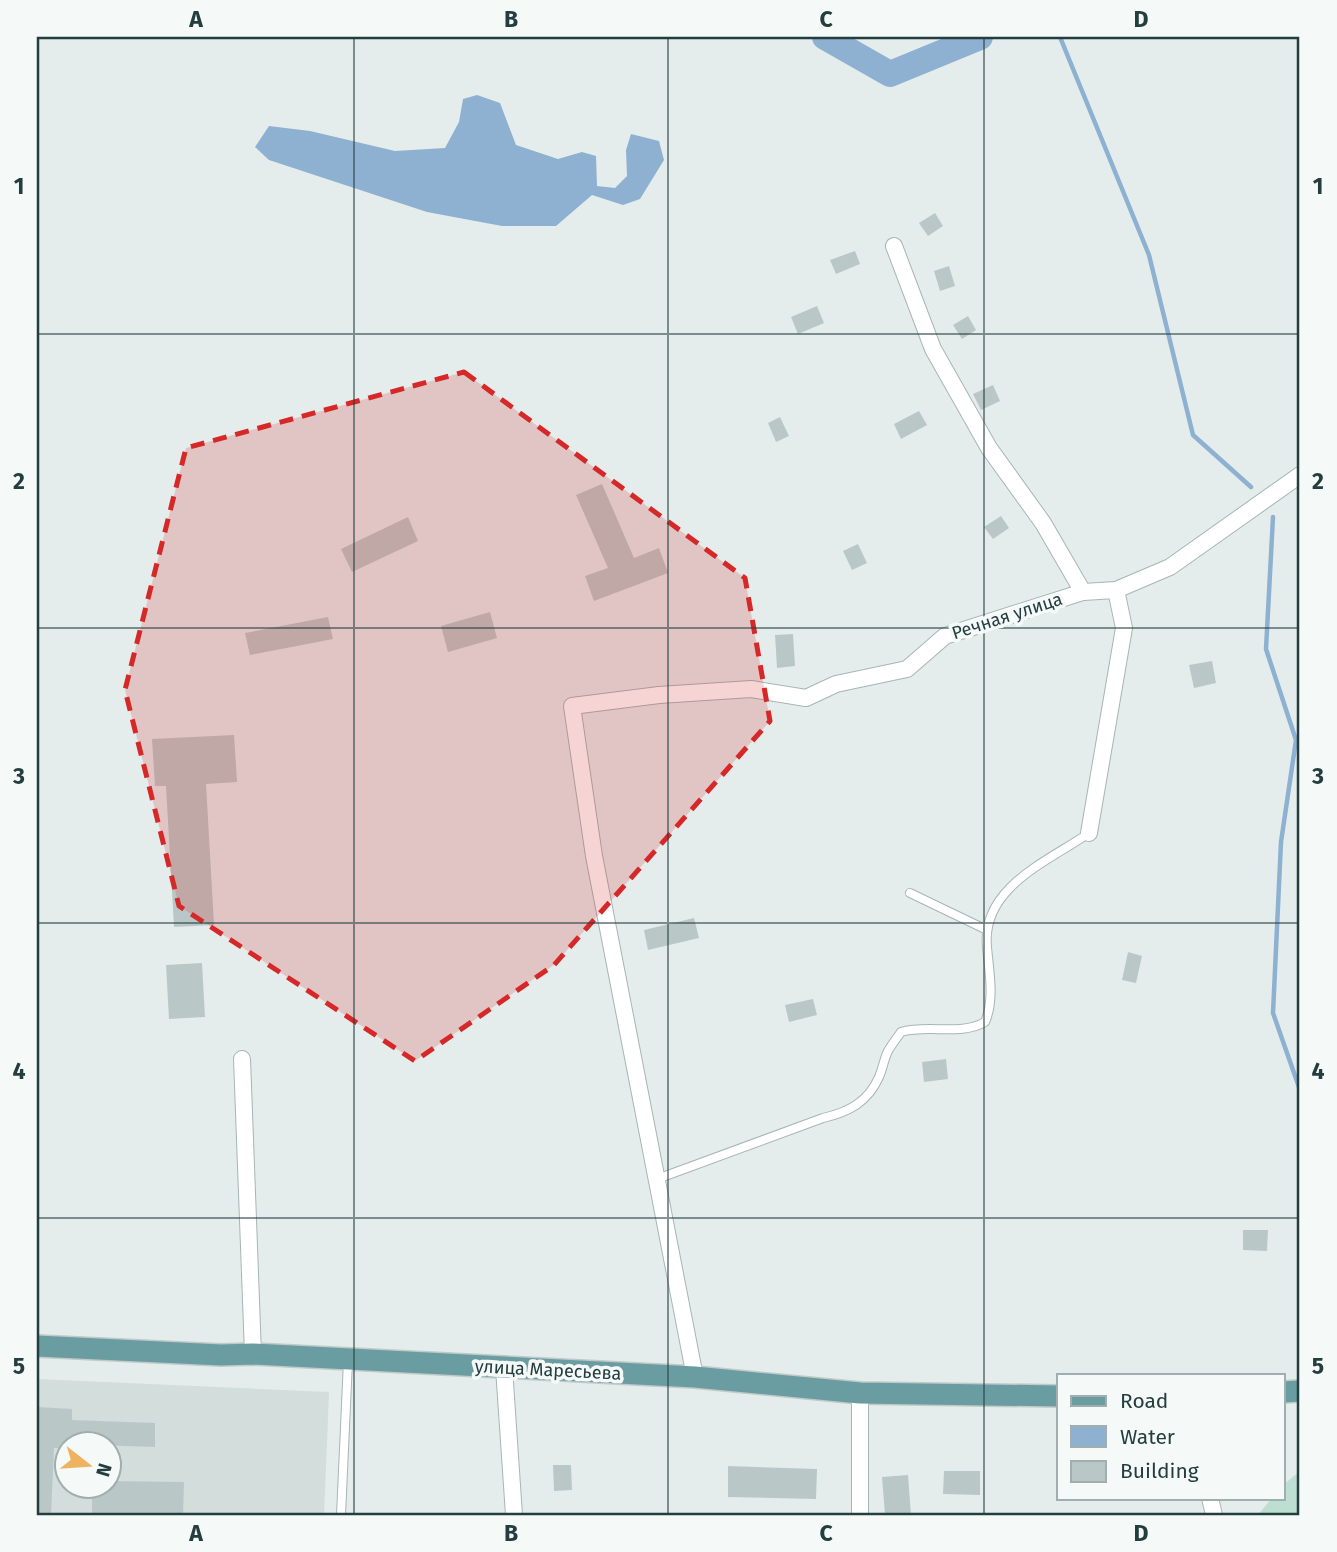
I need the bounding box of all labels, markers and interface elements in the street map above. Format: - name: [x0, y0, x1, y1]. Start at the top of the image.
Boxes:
- text: A: [188, 5, 203, 33]
- text: B: [504, 5, 518, 33]
- text: C: [819, 5, 833, 33]
- text: D: [1134, 5, 1149, 33]
- text: 1: [14, 172, 24, 200]
- text: 1: [1313, 172, 1323, 200]
- text: 2: [13, 467, 25, 495]
- text: 2: [1312, 467, 1324, 495]
- street label: Речная улица: [949, 588, 1065, 644]
- text: 3: [12, 762, 25, 790]
- text: 3: [1311, 762, 1324, 790]
- text: 4: [13, 1057, 26, 1085]
- text: 4: [1312, 1057, 1325, 1085]
- text: 5: [13, 1352, 25, 1380]
- text: 5: [1312, 1352, 1324, 1380]
- street label: улица Маресьева: [474, 1355, 622, 1385]
- legend: [1057, 1374, 1284, 1500]
- text: Road: [1120, 1388, 1168, 1414]
- text: Water: [1120, 1424, 1175, 1450]
- north arrow: [52, 1430, 122, 1500]
- text: Building: [1120, 1458, 1199, 1484]
- text: N: [91, 1460, 117, 1479]
- text: A: [188, 1519, 203, 1547]
- text: B: [504, 1519, 518, 1547]
- text: C: [819, 1519, 833, 1547]
- text: D: [1134, 1519, 1149, 1547]

